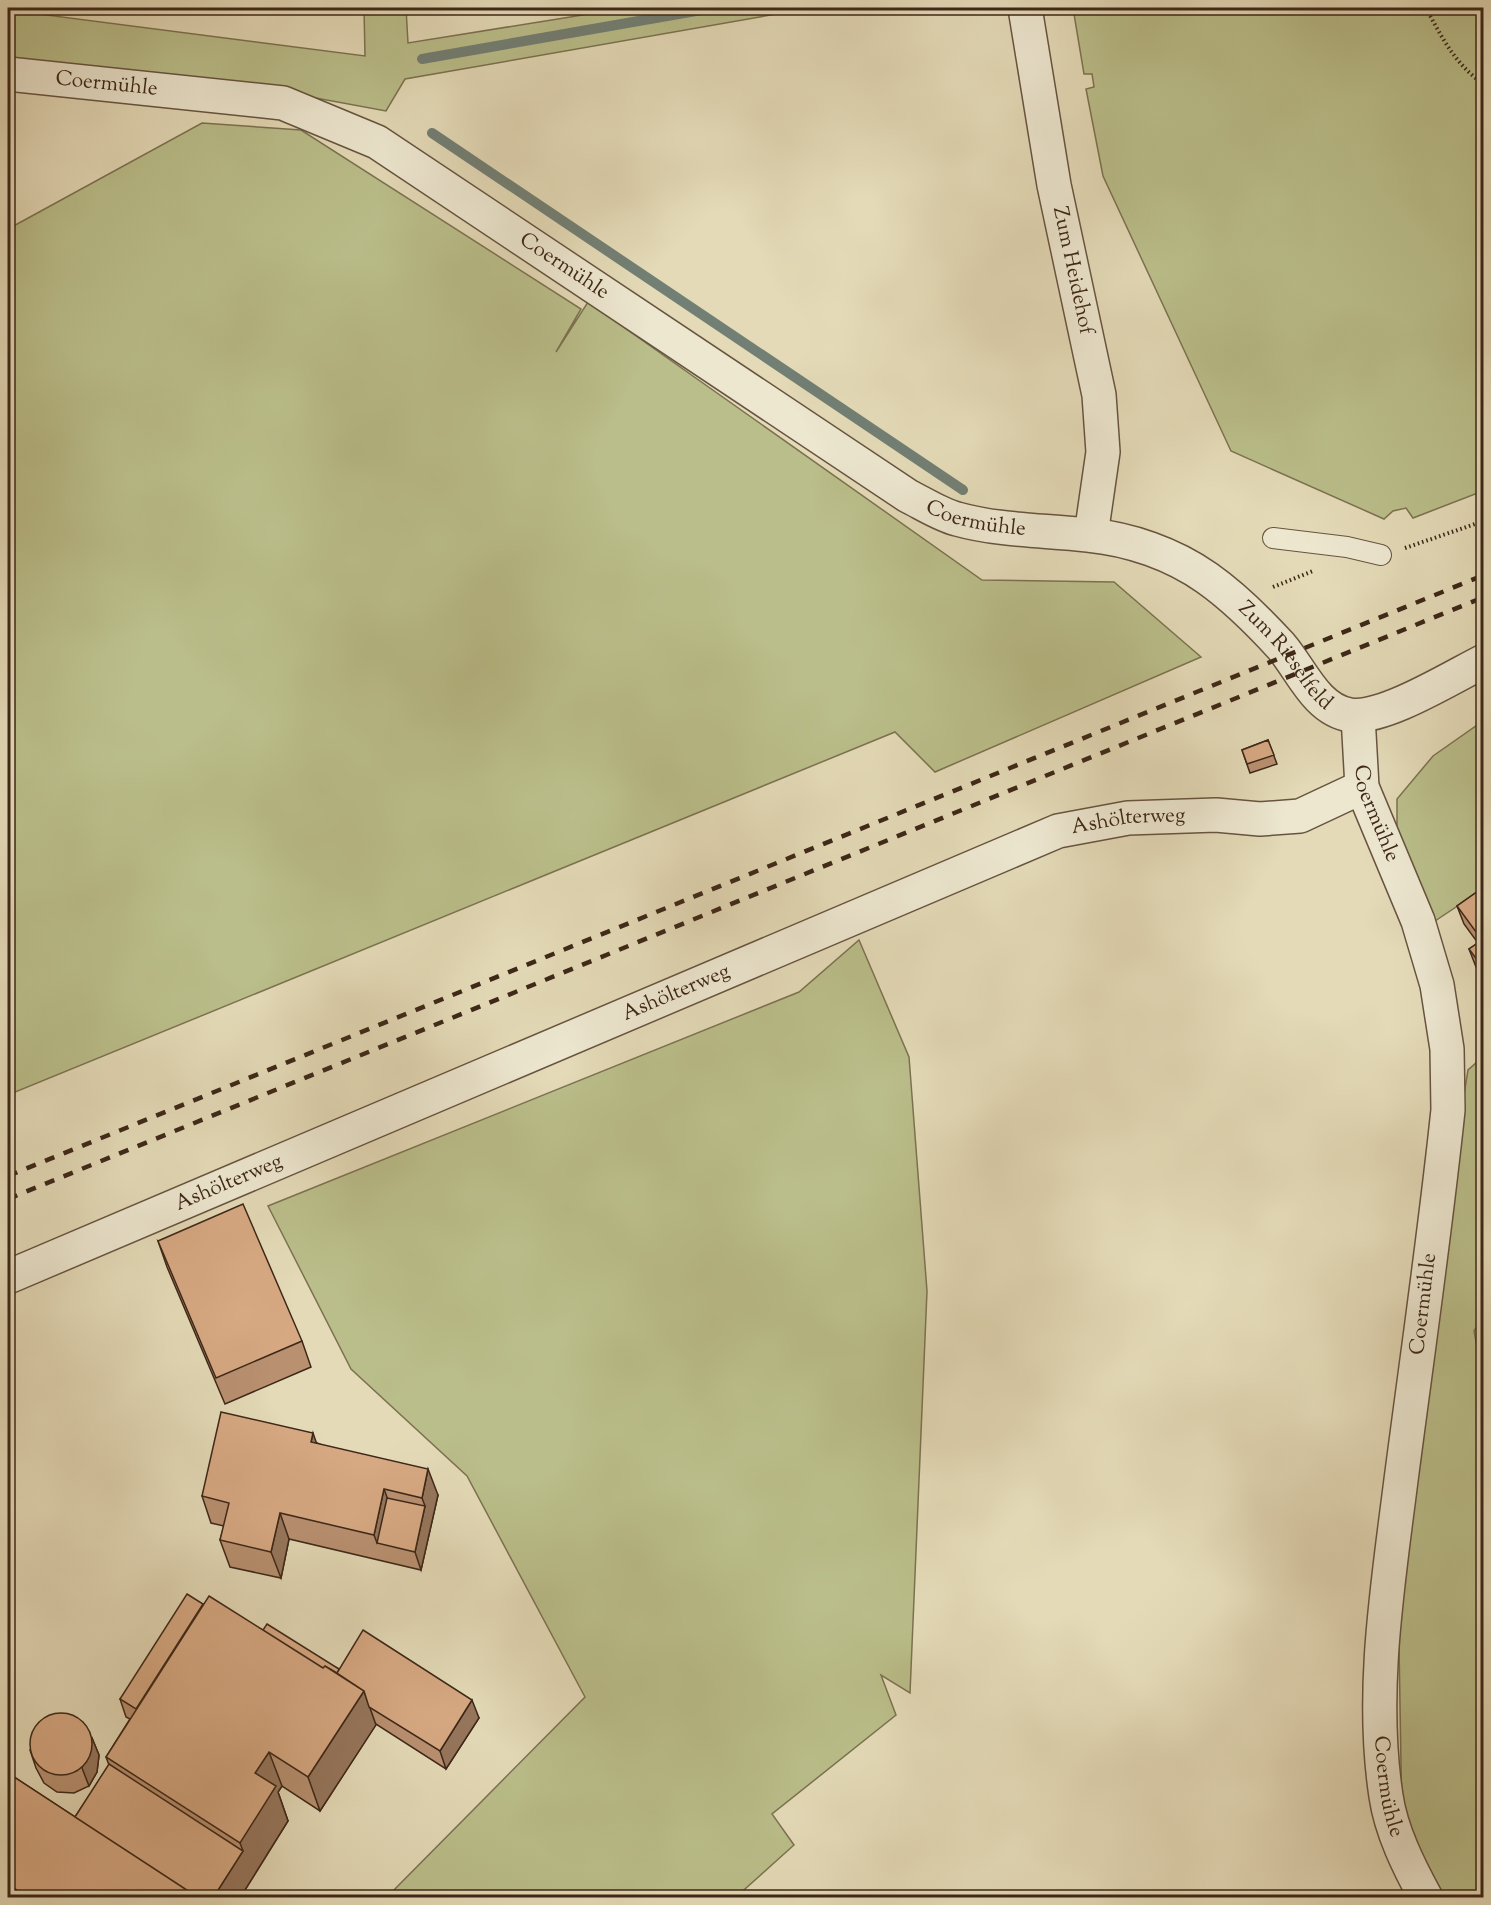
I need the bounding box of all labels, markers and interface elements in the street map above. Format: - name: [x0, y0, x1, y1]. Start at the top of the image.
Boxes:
- street label: Coermühle: [54, 64, 159, 105]
- street label: Zum Heidehof: [1044, 204, 1101, 339]
- street label: Coermühle: [513, 226, 615, 308]
- street label: Coermühle: [920, 493, 1027, 545]
- street label: Zum Rieselfeld: [1231, 595, 1339, 718]
- street label: Coermühle: [1346, 764, 1407, 867]
- street label: Ashölterweg: [1069, 801, 1186, 843]
- street label: Ashölterweg: [618, 957, 735, 1029]
- street label: Ashölterweg: [170, 1147, 287, 1219]
- street label: Coermühle: [1403, 1251, 1445, 1357]
- street label: Coermühle: [1365, 1735, 1411, 1841]

